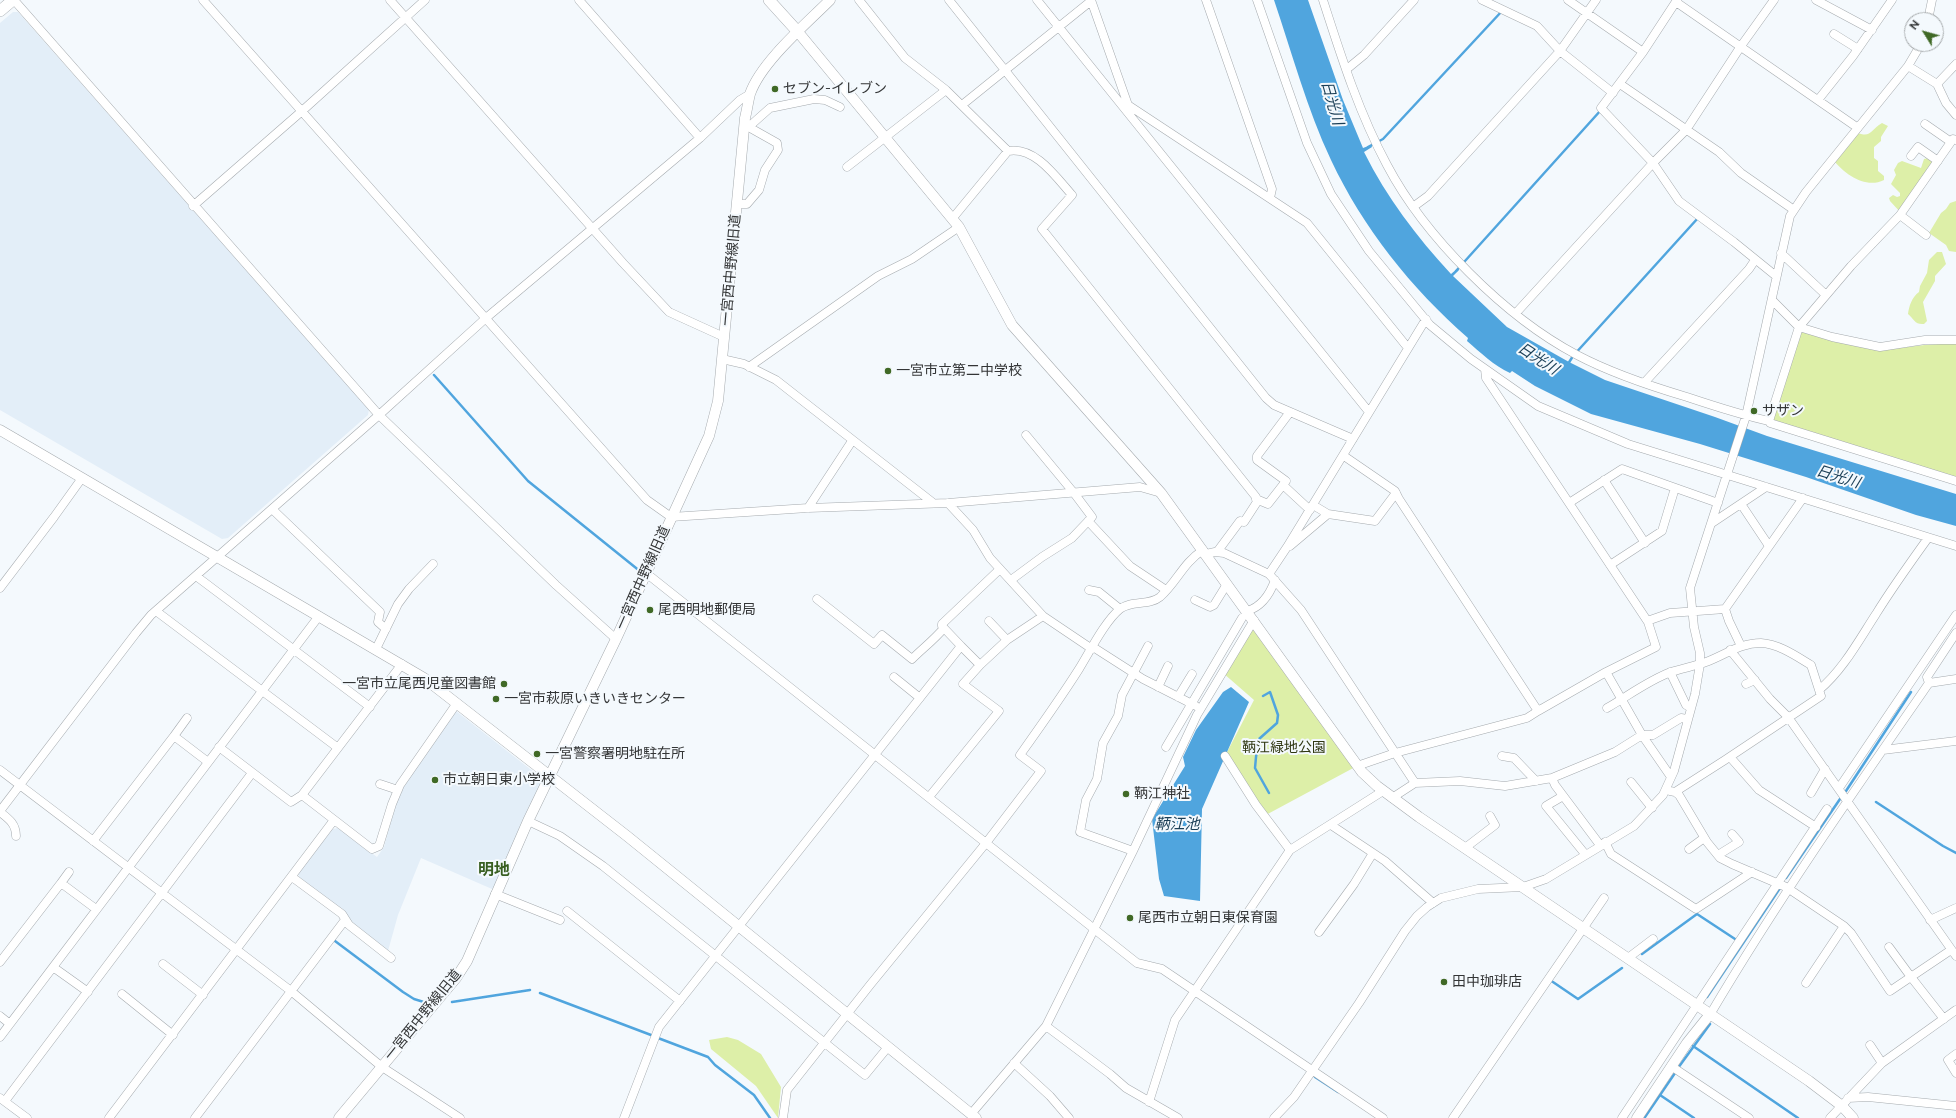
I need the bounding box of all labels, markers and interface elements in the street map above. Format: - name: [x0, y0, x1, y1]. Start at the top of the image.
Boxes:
- north arrow: [1904, 12, 1944, 52]
- text: N: [1907, 18, 1923, 32]
- water label: 日光川: [1317, 79, 1347, 127]
- place label: セブン-イレブン: [783, 81, 887, 97]
- marker: セブン-イレブン: [770, 84, 780, 94]
- street label: 一宮西中野線旧道: [718, 213, 744, 327]
- water label: 日光川: [1514, 339, 1562, 379]
- place label: 一宮市立第二中学校: [896, 363, 1022, 379]
- marker: 一宮市立第二中学校: [883, 366, 893, 376]
- place label: サザン: [1762, 403, 1804, 419]
- marker: サザン: [1749, 406, 1759, 416]
- water label: 日光川: [1814, 462, 1862, 492]
- street label: 一宮西中野線旧道: [613, 523, 673, 633]
- place label: 尾西明地郵便局: [658, 602, 756, 618]
- marker: 尾西明地郵便局: [645, 605, 655, 615]
- place label: 一宮市立尾西児童図書館: [342, 676, 496, 692]
- marker: 一宮市立尾西児童図書館: [499, 679, 509, 689]
- place label: 一宮市萩原いきいきセンター: [504, 691, 686, 707]
- marker: 一宮市萩原いきいきセンター: [491, 694, 501, 704]
- park label: 鞆江緑地公園: [1242, 740, 1326, 756]
- place label: 一宮警察署明地駐在所: [545, 746, 685, 762]
- marker: 一宮警察署明地駐在所: [532, 749, 542, 759]
- place label: 市立朝日東小学校: [443, 772, 555, 788]
- marker: 市立朝日東小学校: [430, 775, 440, 785]
- place label: 鞆江神社: [1134, 786, 1190, 802]
- marker: 鞆江神社: [1121, 789, 1131, 799]
- water label: 鞆江池: [1155, 815, 1199, 833]
- district label: 明地: [478, 860, 510, 880]
- place label: 尾西市立朝日東保育園: [1138, 910, 1278, 926]
- marker: 尾西市立朝日東保育園: [1125, 913, 1135, 923]
- street label: 一宮西中野線旧道: [381, 966, 465, 1064]
- place label: 田中珈琲店: [1452, 974, 1522, 990]
- marker: 田中珈琲店: [1439, 977, 1449, 987]

